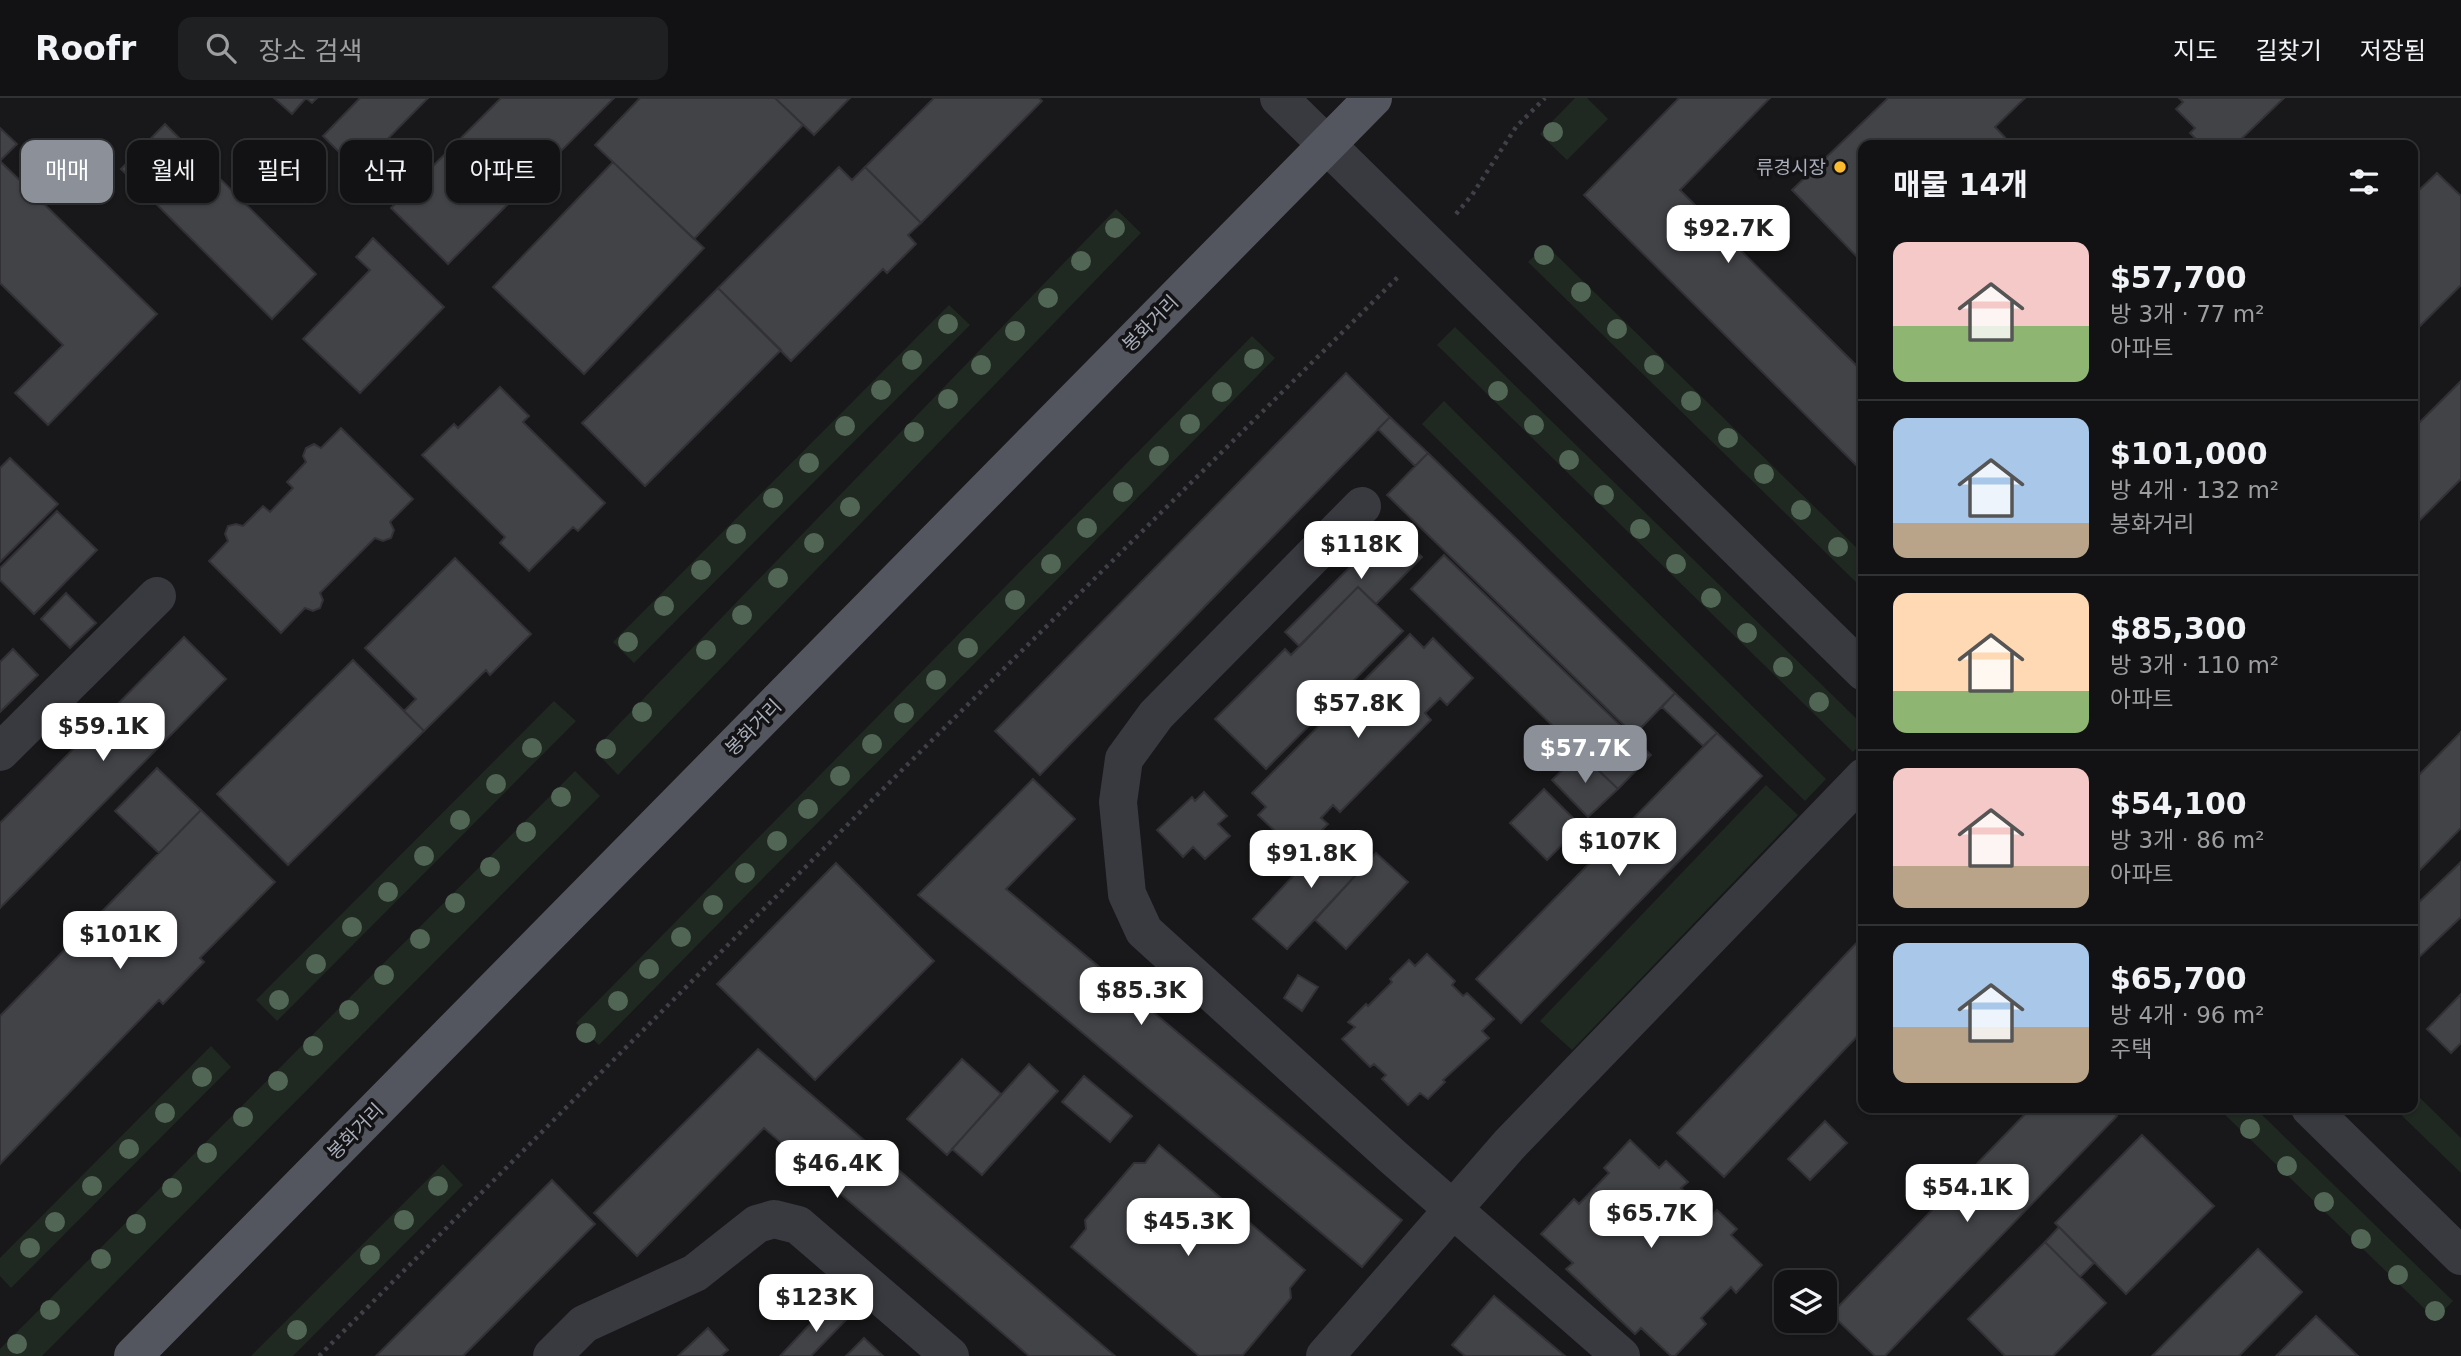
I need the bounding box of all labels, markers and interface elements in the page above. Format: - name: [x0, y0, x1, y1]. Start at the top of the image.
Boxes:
- search box: [178, 17, 668, 80]
- text: Roofr: [35, 29, 136, 68]
- icon: search: [202, 29, 240, 67]
- text: 장소 검색: [258, 36, 362, 66]
- text: 지도: [2173, 37, 2218, 65]
- text: 길찾기: [2256, 37, 2322, 65]
- text: 저장됨: [2360, 37, 2426, 65]
- chip: 매매: [21, 140, 113, 203]
- chip: 월세: [127, 140, 219, 203]
- chip: 필터: [233, 140, 326, 203]
- chip: 신규: [340, 140, 432, 203]
- chip: 아파트: [446, 140, 560, 203]
- place label: 류경시장: [1756, 156, 1826, 178]
- marker: 류경시장: [1832, 159, 1848, 175]
- icon: filters: [2345, 163, 2383, 201]
- text: 매물 14개: [1893, 167, 2028, 202]
- pin: $92.7K: [1671, 206, 1785, 265]
- text: $92.7K: [1683, 215, 1773, 241]
- text: $57,700: [2110, 260, 2247, 295]
- icon: home: [1949, 270, 2033, 354]
- street label: 봉화거리: [1118, 291, 1182, 355]
- text: 방 3개 · 77 m²: [2110, 301, 2264, 327]
- text: 아파트: [2110, 335, 2173, 361]
- text: $101,000: [2110, 436, 2268, 471]
- icon: home: [1949, 446, 2033, 530]
- text: 방 4개 · 132 m²: [2110, 477, 2279, 503]
- text: 봉화거리: [2110, 511, 2195, 537]
- pin: $118K: [1312, 522, 1410, 581]
- text: $118K: [1320, 531, 1402, 557]
- text: $85,300: [2110, 611, 2247, 646]
- icon: home: [1949, 621, 2033, 705]
- text: 방 3개 · 110 m²: [2110, 652, 2279, 678]
- pin: $57.8K: [1301, 680, 1415, 740]
- text: 아파트: [2110, 686, 2173, 712]
- text: $57.8K: [1313, 690, 1403, 716]
- street label: 봉화거리: [721, 695, 785, 759]
- pin: $59.1K: [46, 704, 160, 763]
- text: $59.1K: [58, 713, 148, 739]
- pin: $57.7K: [1528, 726, 1642, 785]
- text: $57.7K: [1540, 735, 1630, 761]
- text: $54,100: [2110, 786, 2247, 821]
- icon: home: [1949, 796, 2033, 880]
- pin: $107K: [1570, 818, 1668, 878]
- text: 방 3개 · 86 m²: [2110, 827, 2264, 853]
- text: $107K: [1578, 828, 1660, 854]
- pin: $91.8K: [1254, 830, 1368, 890]
- text: $91.8K: [1266, 840, 1356, 866]
- text: 아파트: [2110, 861, 2173, 887]
- pin: $101K: [71, 912, 169, 971]
- text: $101K: [79, 921, 161, 947]
- text: $65,700: [2110, 961, 2247, 996]
- pin: $85.3K: [1084, 968, 1198, 1027]
- icon: home: [1949, 971, 2033, 1055]
- text: $85.3K: [1096, 977, 1186, 1003]
- text: 방 4개 · 96 m²: [2110, 1002, 2264, 1028]
- text: 주택: [2110, 1036, 2152, 1062]
- street label: 봉화거리: [323, 1099, 387, 1163]
- pin: $46.4K: [780, 1140, 894, 1200]
- text: $46.4K: [792, 1150, 882, 1176]
- pin: $54.1K: [1910, 1164, 2024, 1224]
- text: $54.1K: [1922, 1174, 2012, 1200]
- pin: $65.7K: [1594, 1190, 1708, 1250]
- pin: $45.3K: [1131, 1198, 1245, 1258]
- text: $65.7K: [1606, 1200, 1696, 1226]
- text: $45.3K: [1143, 1208, 1233, 1234]
- map controls: [1774, 1270, 1837, 1333]
- button: layers: [1774, 1270, 1837, 1333]
- pin: $123K: [767, 1274, 865, 1334]
- text: $123K: [775, 1284, 857, 1310]

